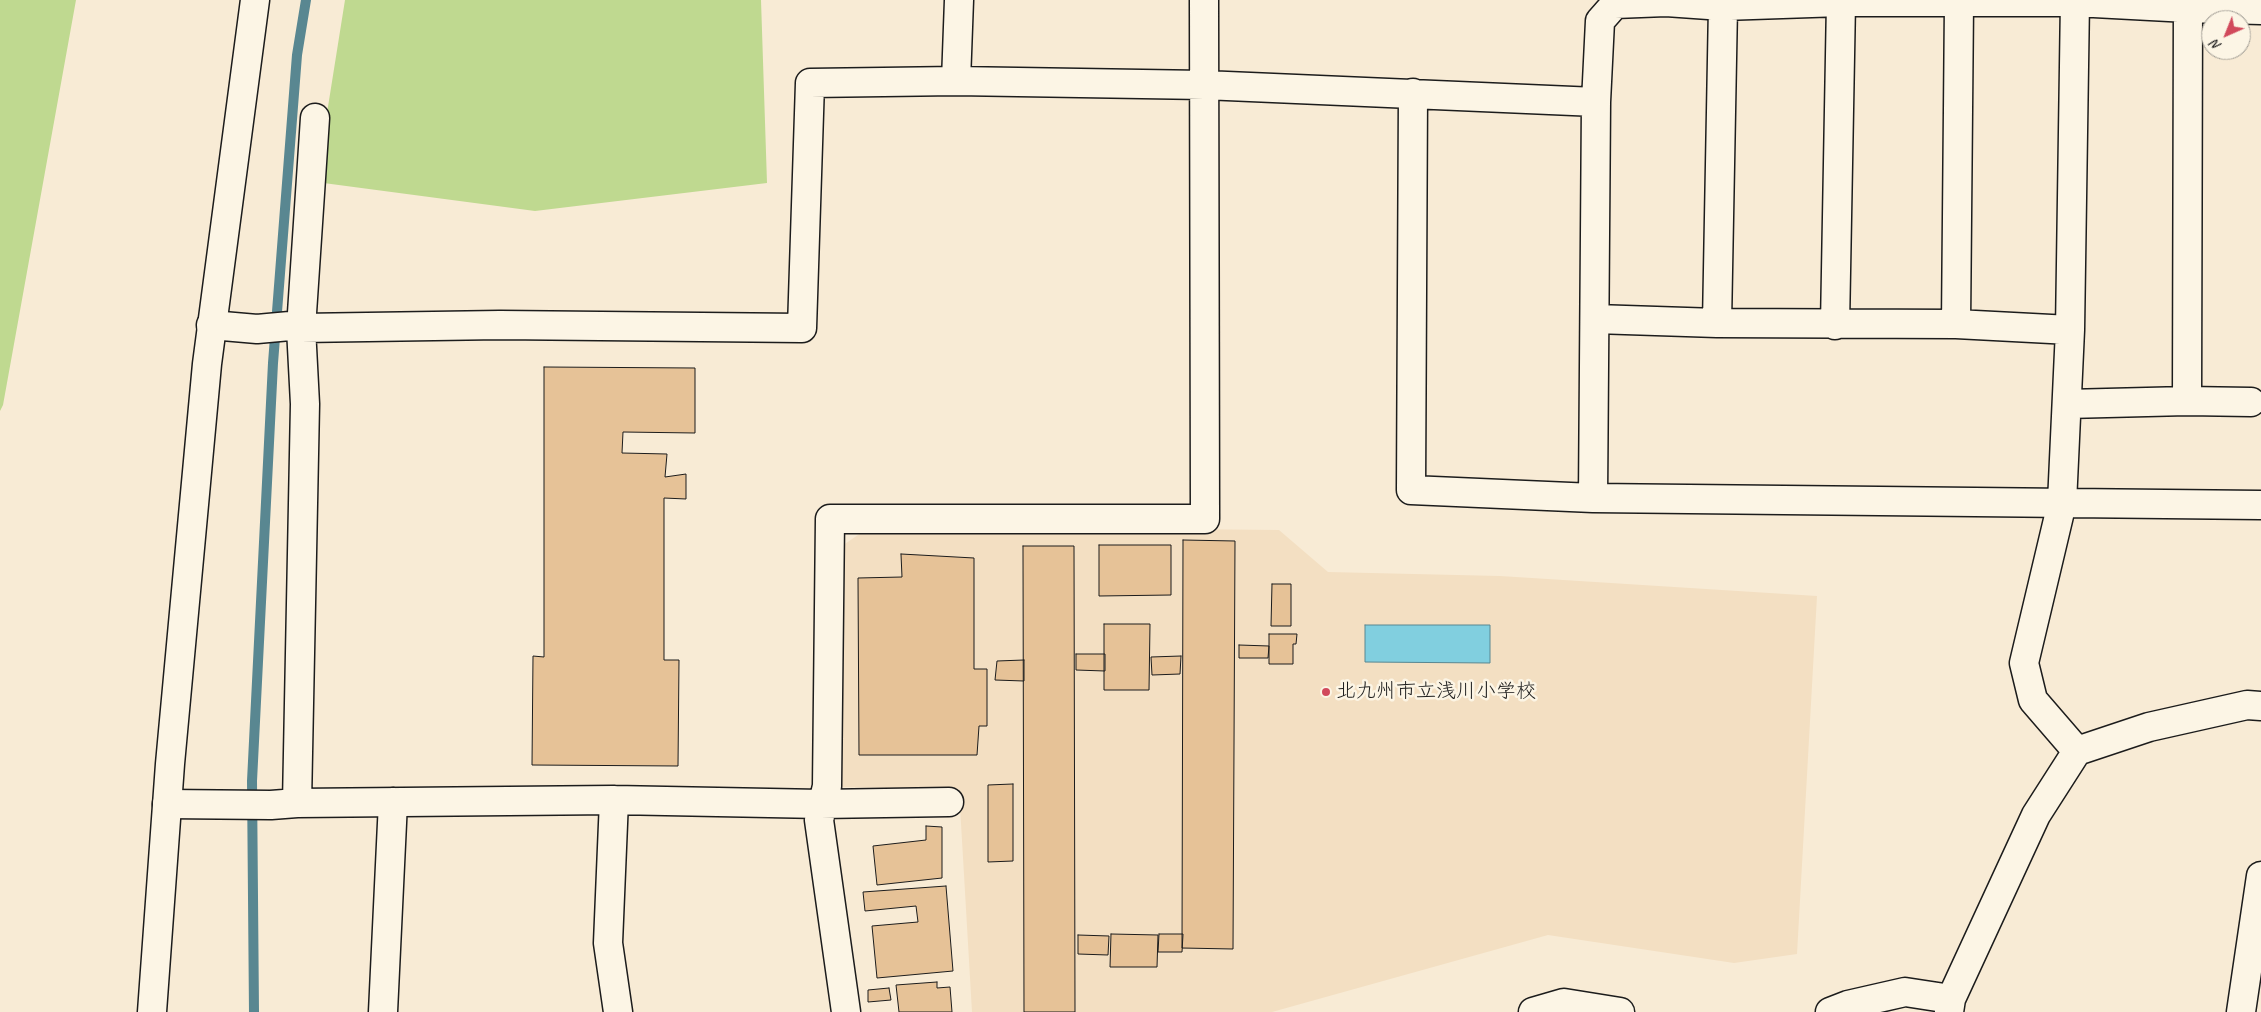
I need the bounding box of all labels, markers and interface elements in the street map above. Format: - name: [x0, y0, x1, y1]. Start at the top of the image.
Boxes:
- north arrow: [2201, 10, 2251, 60]
- text: N: [2207, 36, 2225, 55]
- place label: 北九州市立浅川小学校: [1336, 680, 1536, 704]
- marker: 北九州市立浅川小学校: [1320, 686, 1332, 698]

